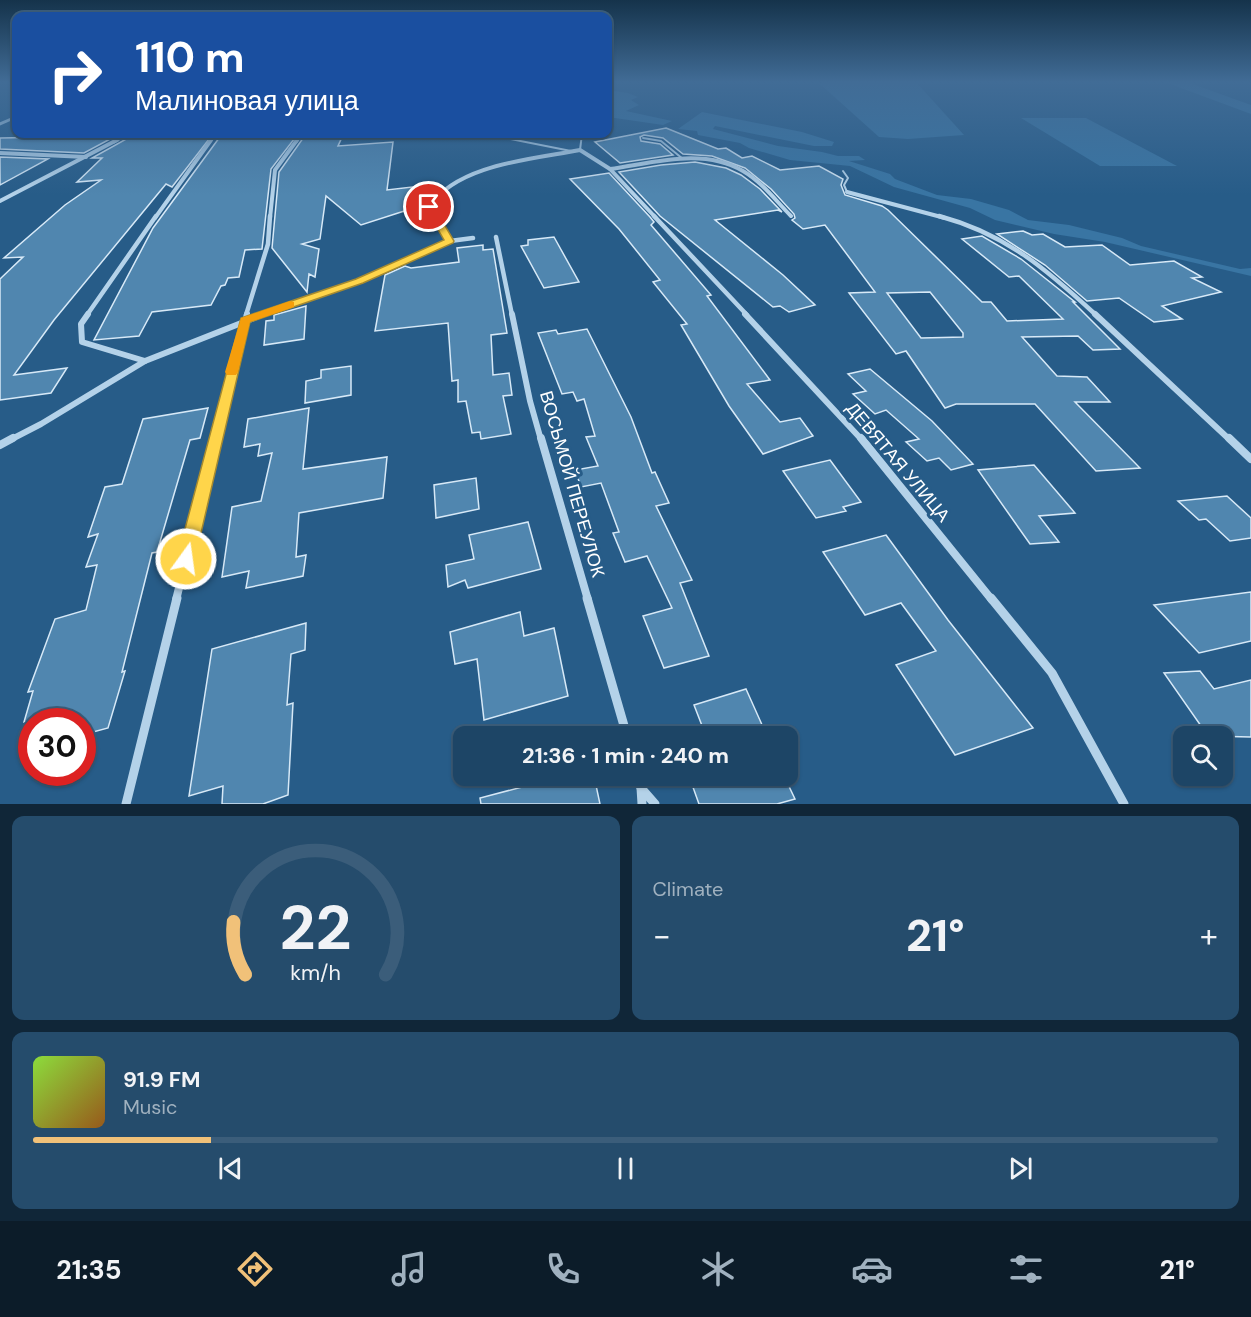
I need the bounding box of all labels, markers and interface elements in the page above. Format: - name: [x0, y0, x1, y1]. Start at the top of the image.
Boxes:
- text: 110 m: [135, 30, 245, 85]
- icon: right: [36, 36, 114, 114]
- text: Малиновая улица: [135, 83, 359, 118]
- pin: [403, 181, 454, 232]
- icon: arrive: [412, 190, 445, 223]
- street label: ВОСЬМОЙ ПЕРЕУЛОК: [534, 388, 610, 580]
- street label: ДЕВЯТАЯ УЛИЦА: [841, 397, 955, 527]
- position arrow: [154, 527, 218, 591]
- speed limit sign: 30: [18, 708, 96, 786]
- map controls: [1173, 726, 1233, 786]
- button: search: [1173, 726, 1233, 786]
- text: 21:36 · 1 min · 240 m: [522, 741, 729, 770]
- text: Climate: [653, 876, 723, 902]
- text: 22: [280, 887, 352, 968]
- text: 21°: [906, 906, 965, 965]
- text: −: [653, 914, 671, 957]
- text: +: [1200, 914, 1218, 957]
- text: km/h: [290, 959, 341, 987]
- text: 91.9 FM: [123, 1065, 201, 1094]
- text: Music: [123, 1094, 178, 1120]
- icon: previous: [214, 1152, 247, 1185]
- icon: pause: [609, 1152, 642, 1185]
- icon: next: [1004, 1152, 1037, 1185]
- icon: directions: [234, 1248, 276, 1290]
- icon: music: [388, 1248, 430, 1290]
- icon: phone: [542, 1248, 584, 1290]
- icon: climate: [697, 1248, 739, 1290]
- icon: car: [851, 1248, 893, 1290]
- icon: filters: [1005, 1248, 1047, 1290]
- text: 21:35: [56, 1252, 121, 1287]
- text: 21°: [1160, 1252, 1195, 1287]

